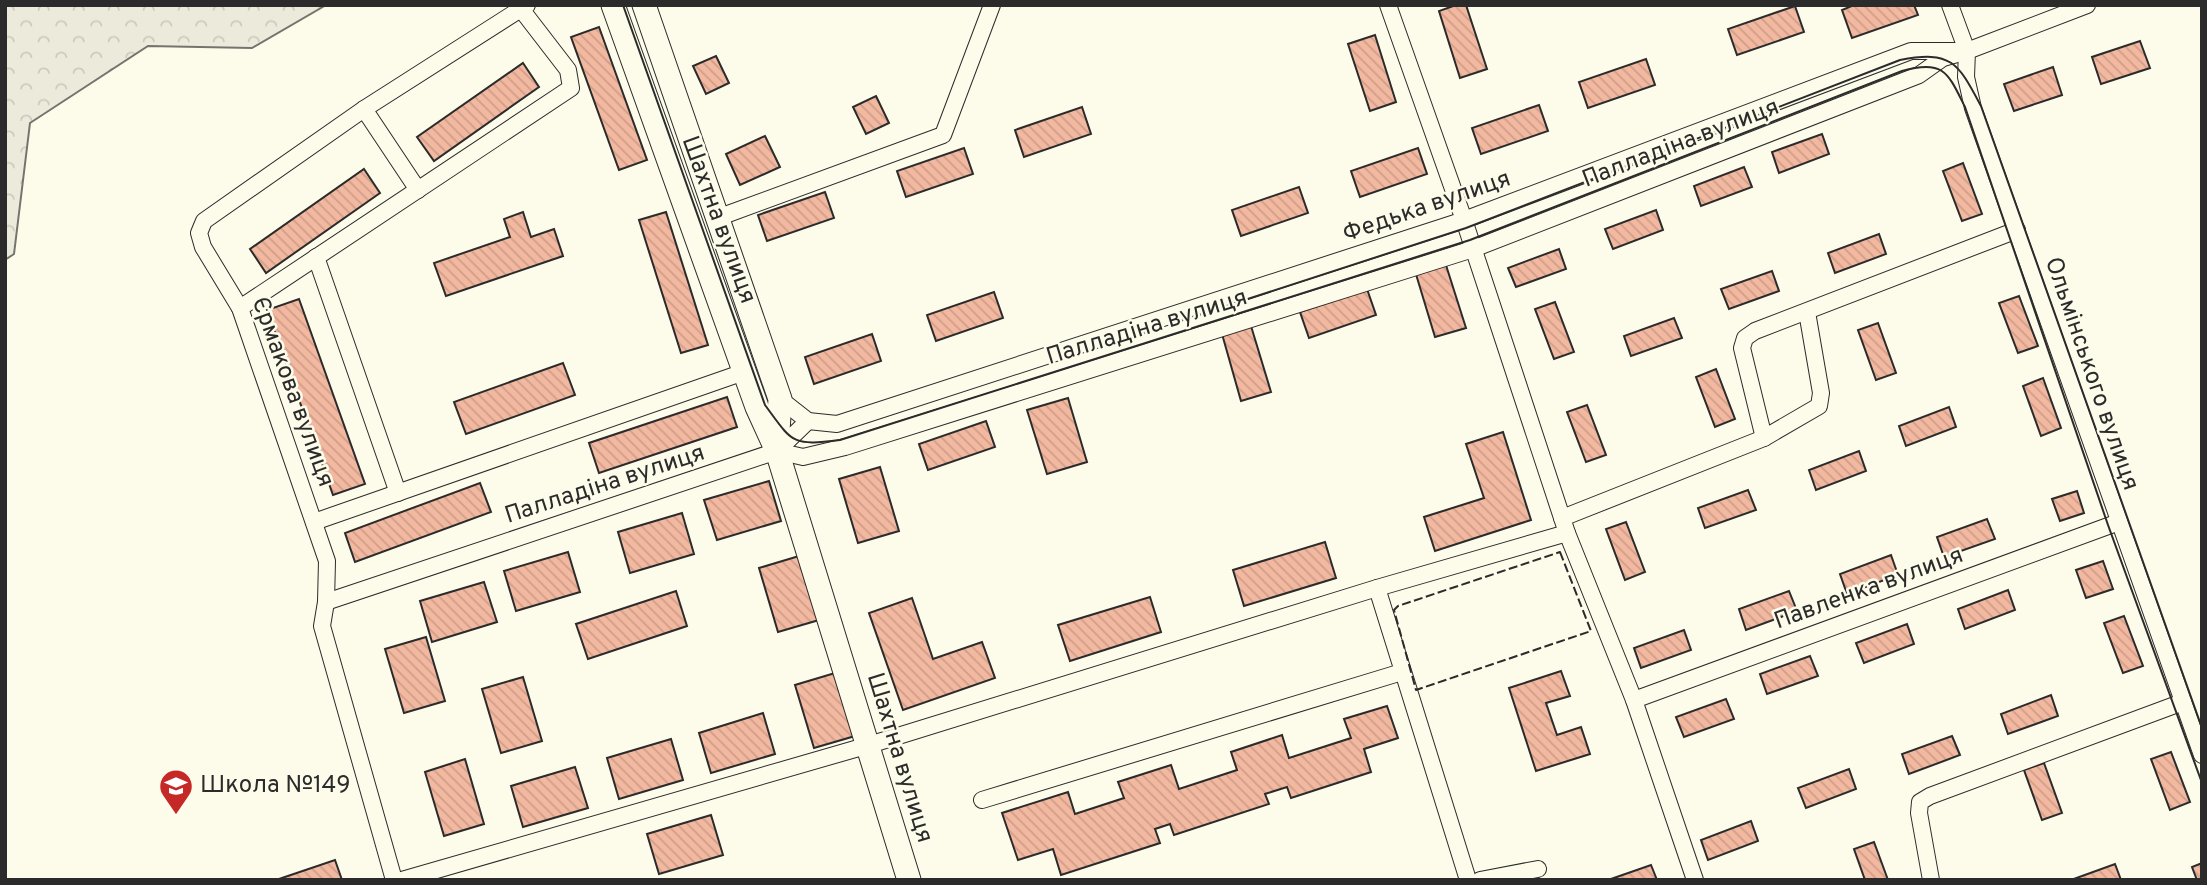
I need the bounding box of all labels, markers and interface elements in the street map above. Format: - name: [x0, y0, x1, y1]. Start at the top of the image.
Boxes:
- street label: Палладіна вулиця: [1578, 93, 1784, 195]
- street label: Шахтна вулиця: [674, 132, 762, 308]
- street label: Федька вулиця: [1339, 164, 1515, 250]
- street label: Ольмінського вулиця: [2037, 253, 2145, 495]
- street label: Палладіна вулиця: [1043, 283, 1251, 373]
- street label: Єрмакова вулиця: [244, 293, 340, 491]
- street label: Палладіна вулиця: [501, 439, 709, 531]
- street label: Павленка вулиця: [1770, 541, 1968, 637]
- street label: Шахтна вулиця: [859, 669, 939, 847]
- school or university icon: Школа №149: [157, 767, 195, 816]
- place label: Школа №149: [200, 771, 350, 801]

